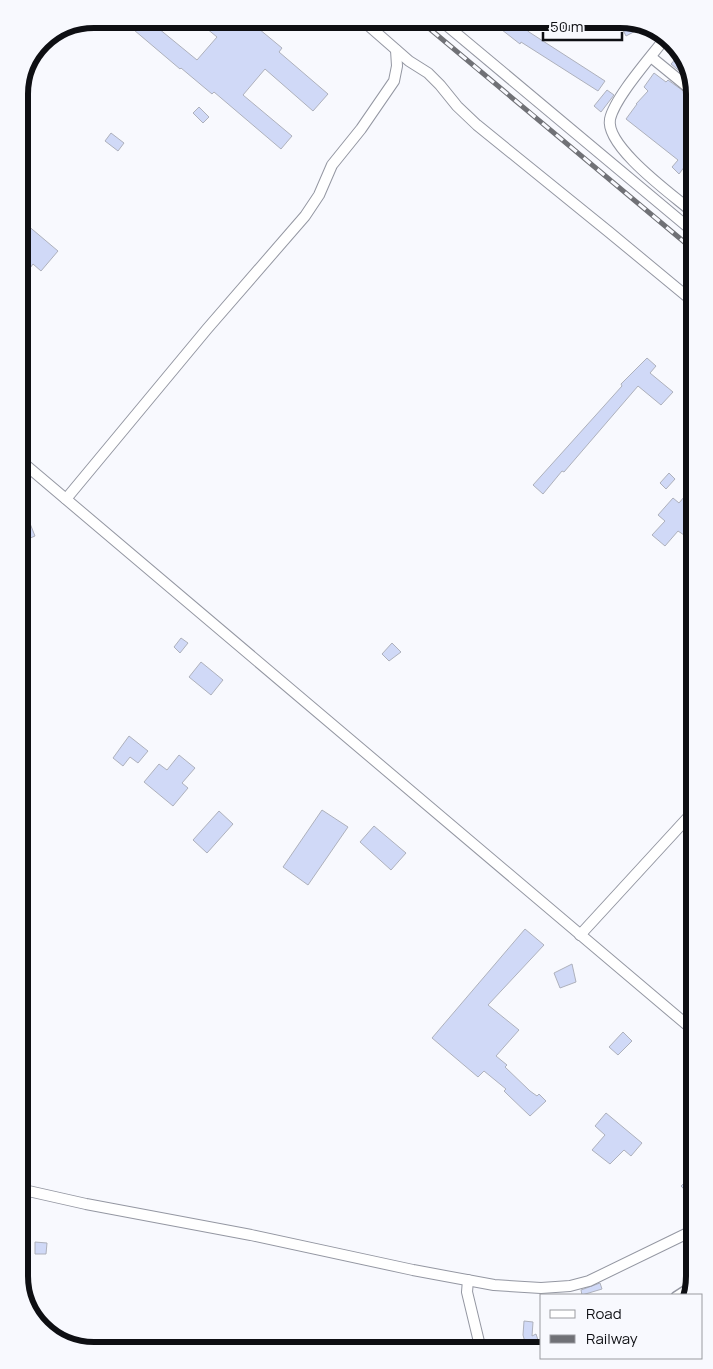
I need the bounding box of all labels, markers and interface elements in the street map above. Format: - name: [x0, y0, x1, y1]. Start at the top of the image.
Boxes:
- scale bar: [543, 10, 622, 42]
- text: 50 m: [550, 16, 584, 37]
- legend: [540, 1294, 703, 1359]
- text: Road: [586, 1303, 622, 1324]
- text: Railway: [586, 1328, 638, 1349]

